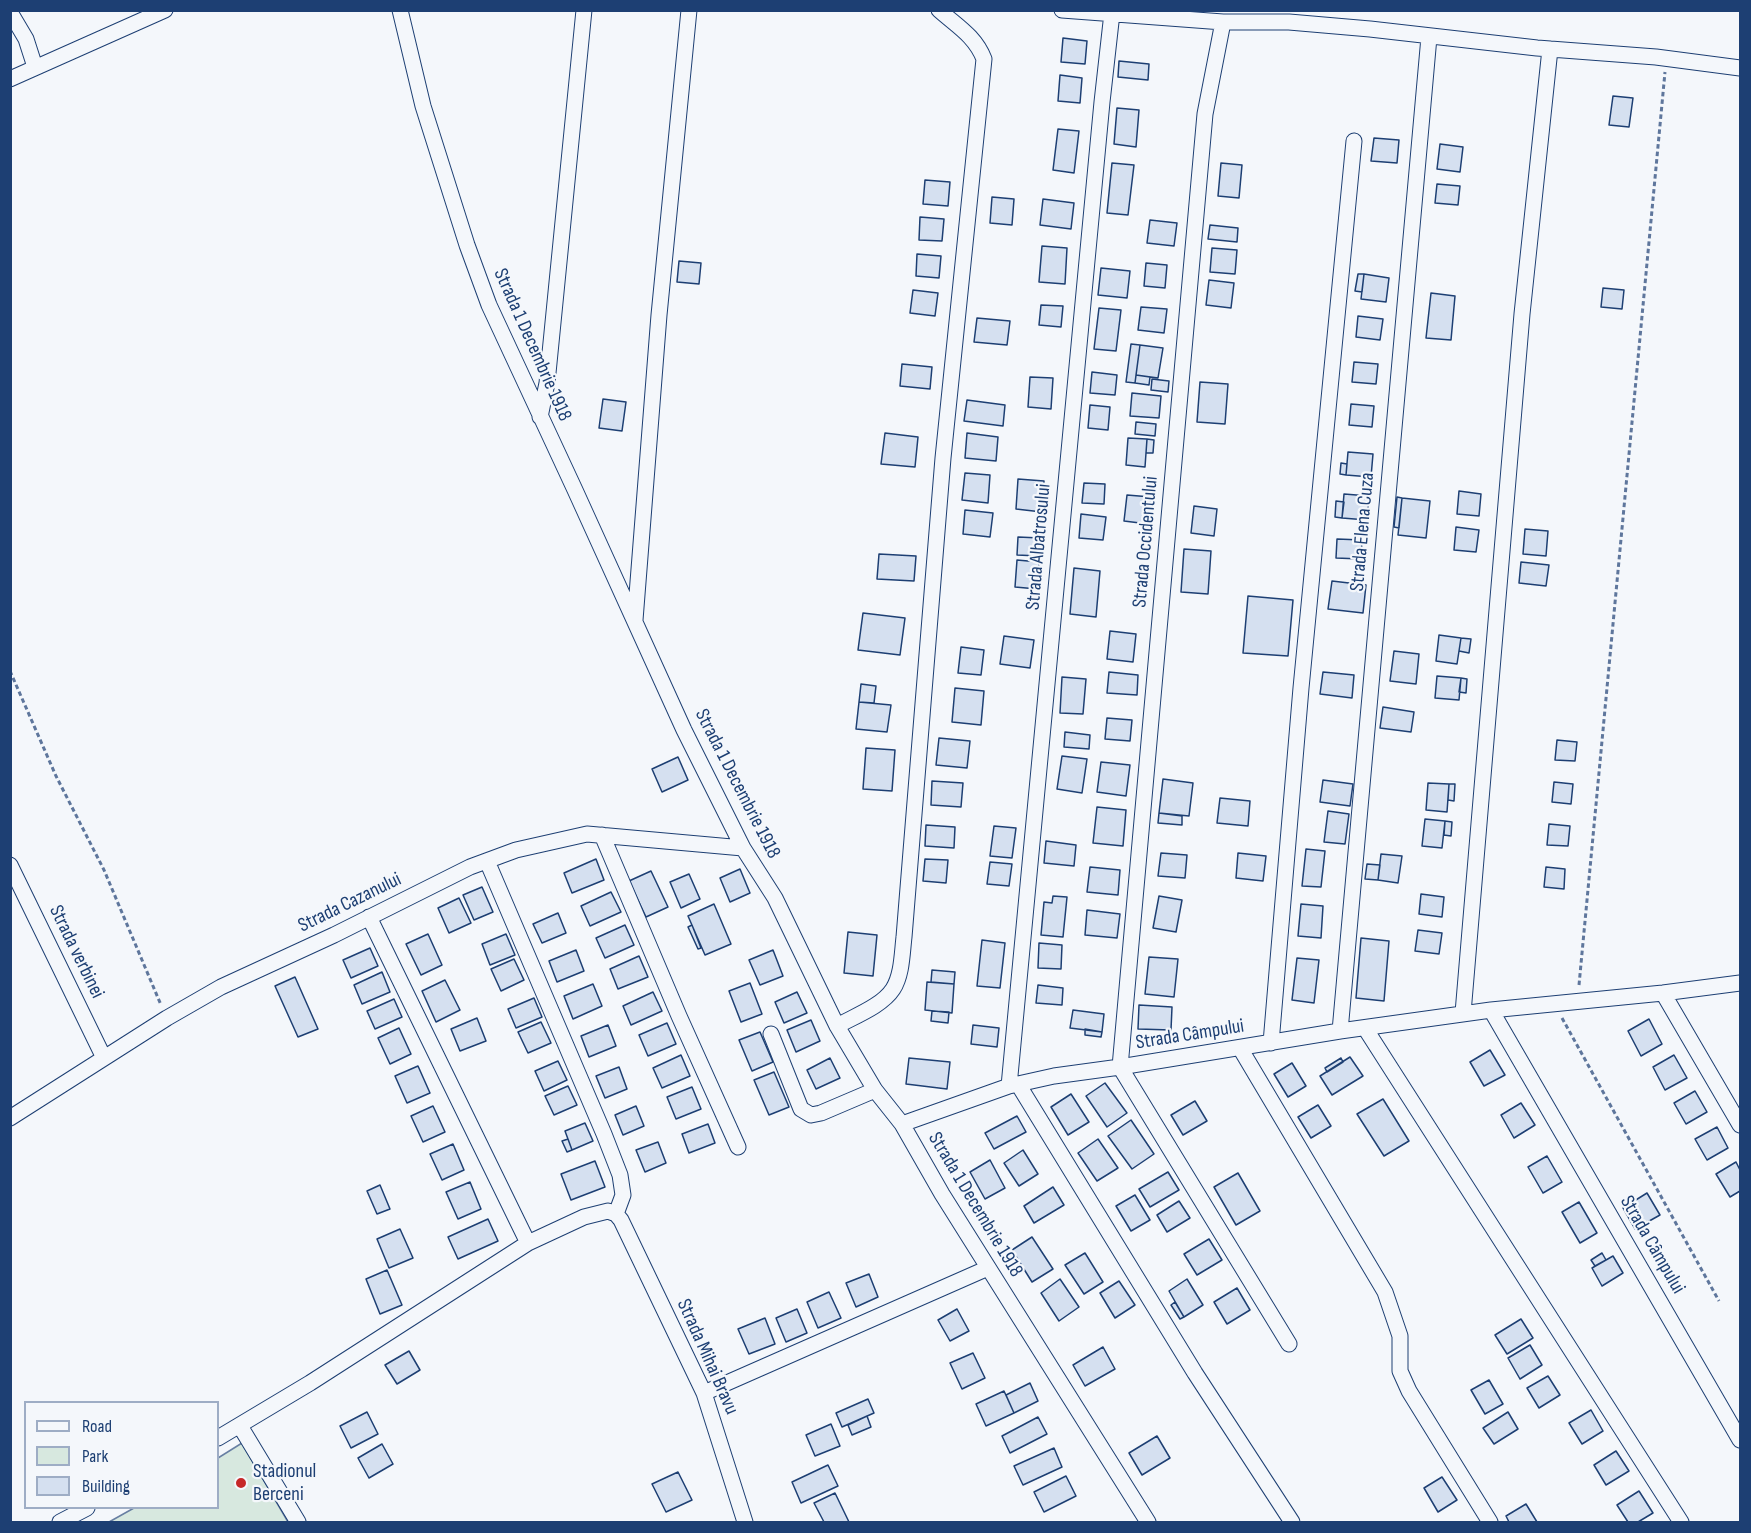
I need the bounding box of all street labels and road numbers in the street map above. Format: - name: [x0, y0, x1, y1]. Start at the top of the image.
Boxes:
- street label: Strada 1 Decembrie 1918: [488, 265, 576, 425]
- street label: Strada Elena Cuza: [1346, 472, 1380, 592]
- street label: Strada Occidentului: [1128, 475, 1164, 609]
- street label: Strada Albatrosului: [1022, 483, 1056, 611]
- street label: Strada 1 Decembrie 1918: [689, 705, 785, 863]
- street label: Strada Cazanului: [295, 868, 405, 938]
- street label: Strada verbinei: [43, 901, 109, 1003]
- street label: Strada Câmpului: [1134, 1015, 1246, 1055]
- street label: Strada 1 Decembrie 1918: [922, 1128, 1028, 1282]
- street label: Strada Câmpului: [1614, 1192, 1690, 1298]
- street label: Strada Mihai Bravu: [671, 1296, 743, 1418]

